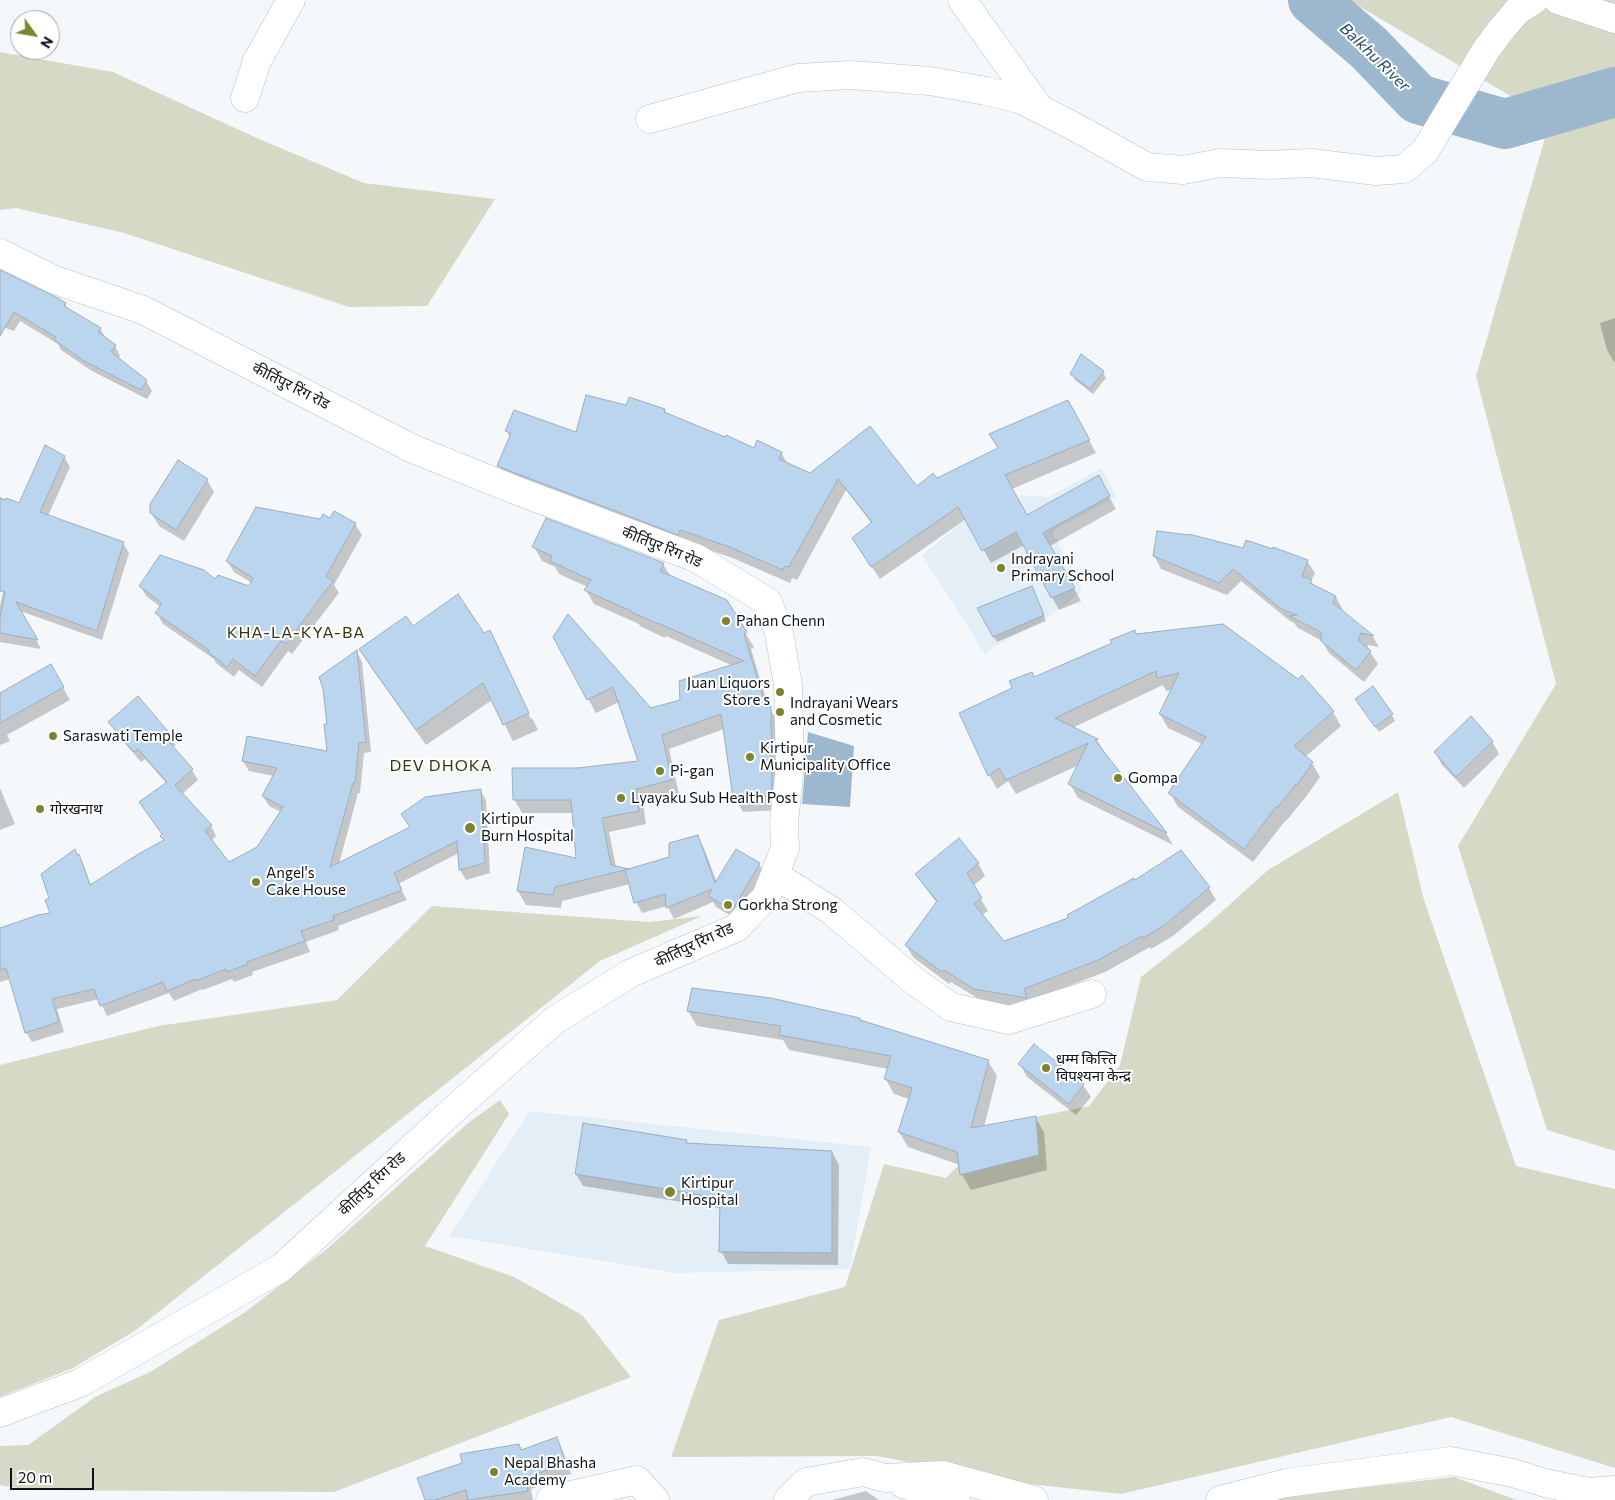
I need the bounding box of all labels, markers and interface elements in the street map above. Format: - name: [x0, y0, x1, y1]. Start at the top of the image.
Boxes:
- north arrow: [10, 10, 60, 60]
- water label: Balkhu River: [1336, 19, 1414, 95]
- text: N: [37, 34, 57, 52]
- street label: कीर्तिपुर रिंग रोड: [249, 359, 333, 413]
- street label: कीर्तिपुर रिंग रोड: [619, 523, 705, 571]
- place label: Indrayani Primary School: [1011, 550, 1114, 585]
- marker: Indrayani Primary School: [995, 562, 1007, 574]
- place label: Pahan Chenn: [736, 612, 825, 630]
- marker: Pahan Chenn: [720, 615, 732, 627]
- district label: KHA-LA-KYA-BA: [225, 623, 367, 643]
- place label: Juan Liquors Store s: [687, 674, 770, 709]
- marker: Juan Liquors Store s: [774, 686, 786, 698]
- place label: Indrayani Wears and Cosmetic: [790, 694, 898, 729]
- marker: Indrayani Wears and Cosmetic: [774, 706, 786, 718]
- place label: Saraswati Temple: [63, 727, 183, 745]
- marker: Saraswati Temple: [47, 730, 59, 742]
- place label: Kirtipur Municipality Office: [760, 739, 891, 774]
- marker: Kirtipur Municipality Office: [744, 751, 756, 763]
- district label: DEV DHOKA: [388, 756, 494, 776]
- place label: Pi-gan: [670, 762, 714, 780]
- marker: Pi-gan: [654, 765, 666, 777]
- place label: Gompa: [1128, 769, 1178, 787]
- marker: Gompa: [1112, 772, 1124, 784]
- place label: Lyayaku Sub Health Post: [631, 789, 798, 807]
- marker: Lyayaku Sub Health Post: [615, 792, 627, 804]
- place label: गोरखनाथ: [50, 800, 103, 818]
- marker: गोरखनाथ: [34, 803, 46, 815]
- place label: Kirtipur Burn Hospital: [481, 810, 574, 845]
- marker: Kirtipur Burn Hospital: [463, 821, 477, 835]
- place label: Angel's Cake House: [266, 864, 346, 899]
- marker: Angel's Cake House: [250, 876, 262, 888]
- place label: Gorkha Strong: [738, 896, 838, 914]
- marker: Gorkha Strong: [722, 899, 734, 911]
- street label: कीर्तिपुर रिंग रोड: [652, 919, 736, 971]
- place label: धम्म कित्त्ति विपश्यना केन्द्र: [1056, 1050, 1131, 1085]
- marker: धम्म कित्त्ति विपश्यना केन्द्र: [1040, 1062, 1052, 1074]
- street label: कीर्तिपुर रिंग रोड: [335, 1149, 409, 1219]
- place label: Kirtipur Hospital: [681, 1174, 738, 1209]
- marker: Kirtipur Hospital: [663, 1185, 677, 1199]
- place label: Nepal Bhasha Academy: [504, 1454, 596, 1489]
- scale bar: [12, 1458, 96, 1490]
- marker: Nepal Bhasha Academy: [488, 1466, 500, 1478]
- text: 20 m: [18, 1468, 52, 1486]

